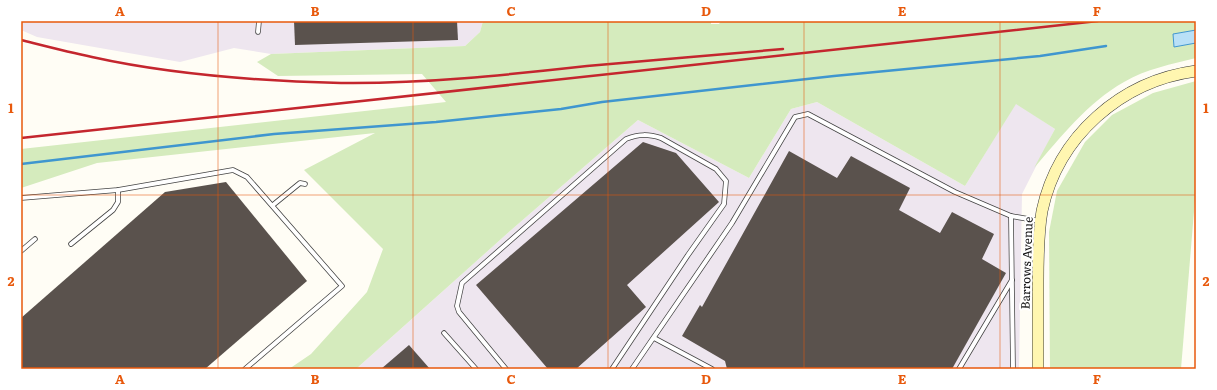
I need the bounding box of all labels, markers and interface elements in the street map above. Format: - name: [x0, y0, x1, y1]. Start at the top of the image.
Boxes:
- text: A: [115, 1, 125, 20]
- text: B: [311, 1, 320, 20]
- text: C: [506, 1, 516, 20]
- text: D: [701, 1, 711, 20]
- text: E: [898, 1, 907, 20]
- text: F: [1093, 1, 1101, 20]
- text: 1: [8, 98, 14, 117]
- text: 1: [1203, 98, 1209, 117]
- street label: Barrows Avenue: [1015, 216, 1037, 310]
- text: 2: [8, 271, 15, 290]
- text: 2: [1203, 271, 1210, 290]
- text: A: [115, 369, 125, 388]
- text: B: [311, 369, 320, 388]
- text: C: [506, 369, 516, 388]
- text: D: [701, 369, 711, 388]
- text: E: [898, 369, 907, 388]
- text: F: [1093, 369, 1101, 388]

